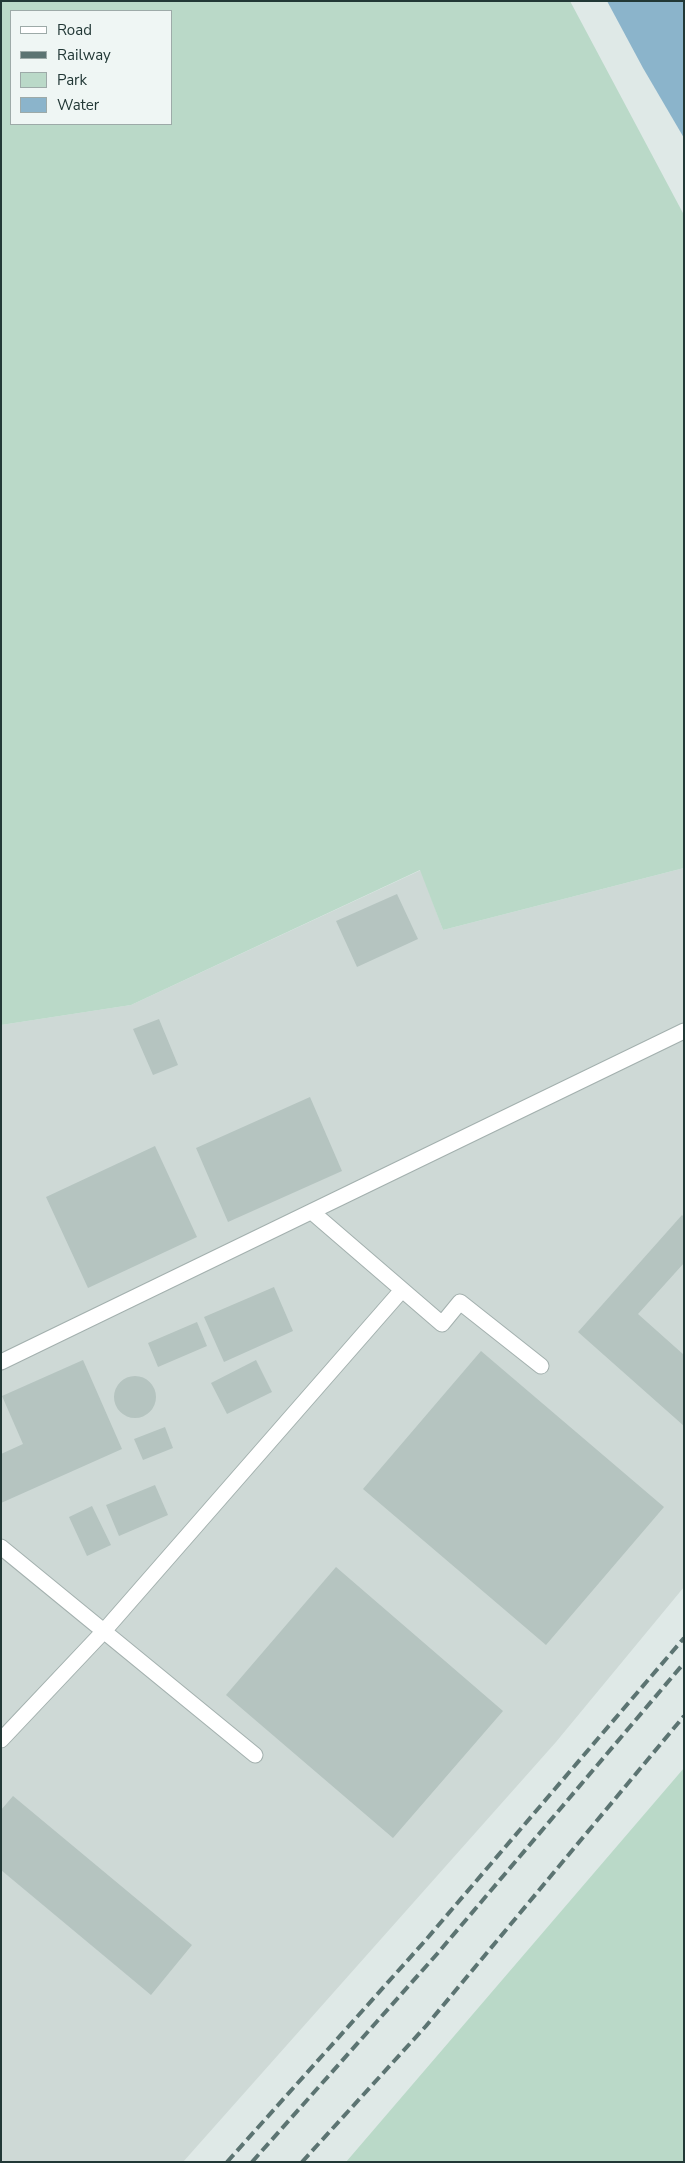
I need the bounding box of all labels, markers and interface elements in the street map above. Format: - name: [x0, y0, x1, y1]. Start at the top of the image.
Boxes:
- legend: [10, 10, 172, 125]
- text: Road: [57, 20, 92, 40]
- text: Railway: [57, 45, 111, 65]
- text: Park: [57, 70, 87, 90]
- text: Water: [57, 95, 99, 115]

